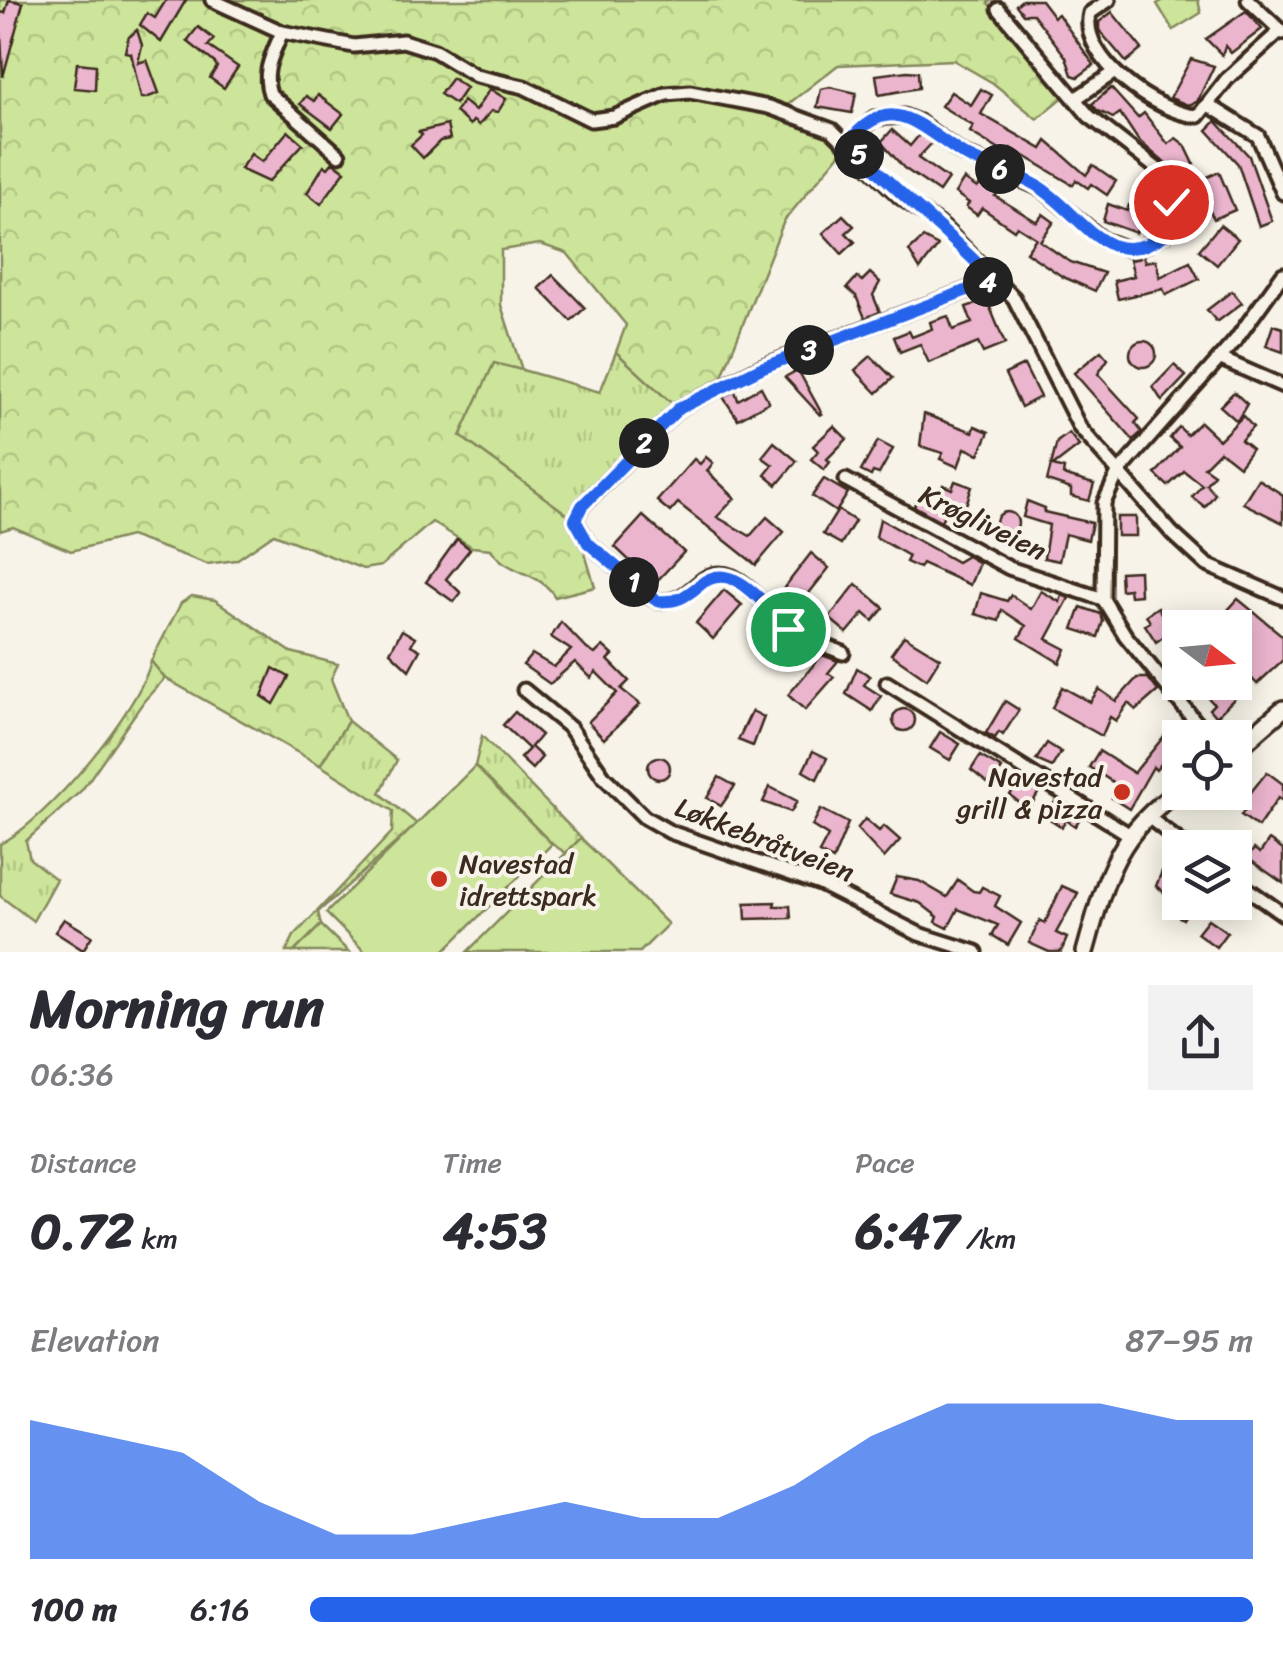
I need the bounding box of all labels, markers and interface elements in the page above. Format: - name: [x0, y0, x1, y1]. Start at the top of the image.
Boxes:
- pin: 5: [834, 129, 884, 179]
- text: 5: [850, 129, 868, 178]
- pin: 6: [975, 144, 1025, 194]
- text: 6: [992, 144, 1008, 193]
- pin: [1129, 160, 1214, 245]
- icon: check: [1144, 175, 1199, 230]
- pin: 4: [963, 257, 1013, 307]
- text: 4: [979, 257, 997, 306]
- pin: 3: [784, 325, 834, 375]
- text: 3: [801, 325, 817, 374]
- pin: 2: [619, 418, 669, 468]
- text: 2: [636, 418, 652, 467]
- street label: Krøgliveien: [910, 470, 1055, 575]
- pin: 1: [609, 557, 659, 607]
- text: 1: [628, 557, 640, 606]
- pin: [746, 587, 831, 672]
- icon: arrive: [761, 602, 816, 657]
- north arrow: [1162, 610, 1252, 700]
- map controls: [1162, 610, 1252, 920]
- button: locate: [1162, 720, 1252, 810]
- place label: Navestad grill & pizza: [955, 752, 1104, 833]
- marker: Navestad grill & pizza: [1111, 781, 1133, 803]
- street label: Løkkebråtveien: [668, 783, 862, 896]
- button: layers: [1162, 830, 1252, 920]
- place label: Navestad idrettspark: [459, 839, 597, 920]
- marker: Navestad idrettspark: [428, 868, 450, 890]
- text: Morning run: [30, 960, 324, 1057]
- button: share: [1148, 985, 1253, 1090]
- text: 06:36: [30, 1046, 114, 1103]
- text: Distance: [30, 1138, 136, 1187]
- text: Time: [443, 1138, 502, 1187]
- text: Pace: [855, 1138, 915, 1187]
- text: 0.72: [30, 1187, 134, 1276]
- text: 4:53: [443, 1187, 547, 1276]
- text: 6:47: [855, 1187, 959, 1276]
- text: km: [134, 1214, 178, 1263]
- text: /km: [959, 1214, 1016, 1263]
- text: Elevation: [30, 1312, 160, 1369]
- text: 87–95 m: [1125, 1312, 1253, 1369]
- text: 100 m: [30, 1581, 117, 1638]
- text: 6:16: [190, 1581, 250, 1638]

